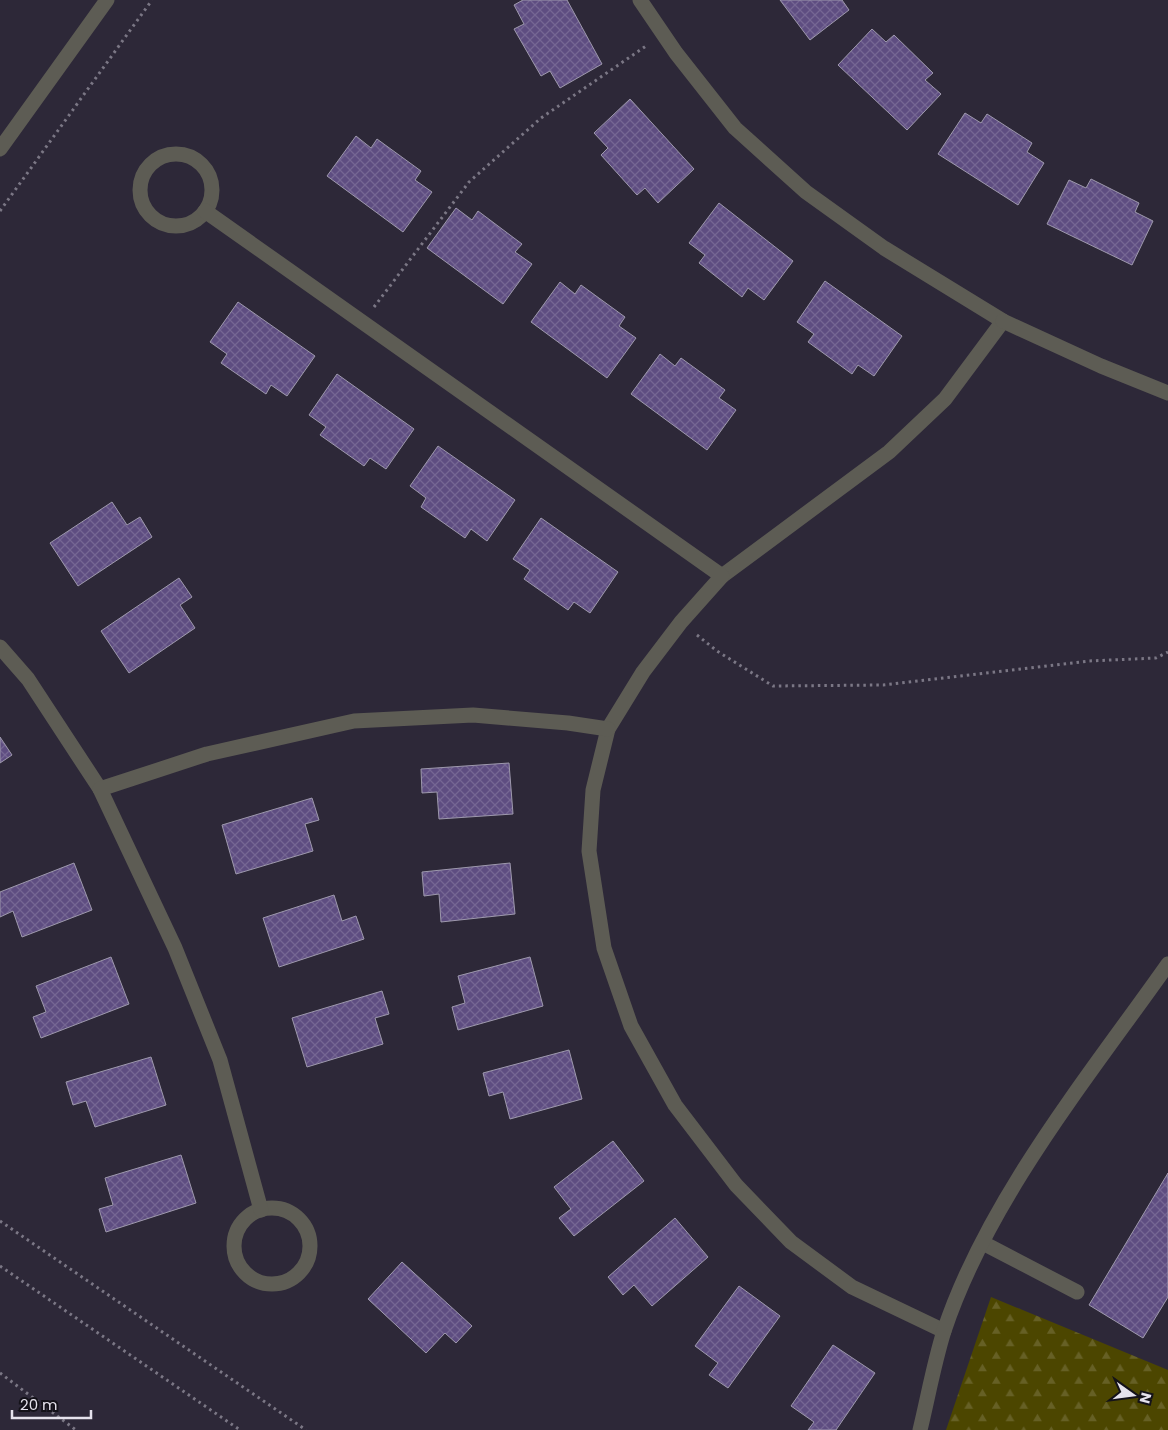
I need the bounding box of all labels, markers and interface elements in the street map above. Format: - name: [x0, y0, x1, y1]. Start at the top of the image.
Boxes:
- north arrow: [1108, 1370, 1158, 1420]
- scale bar: [12, 1388, 91, 1420]
- text: N: [1135, 1391, 1157, 1406]
- text: 20 m: [20, 1394, 58, 1415]

